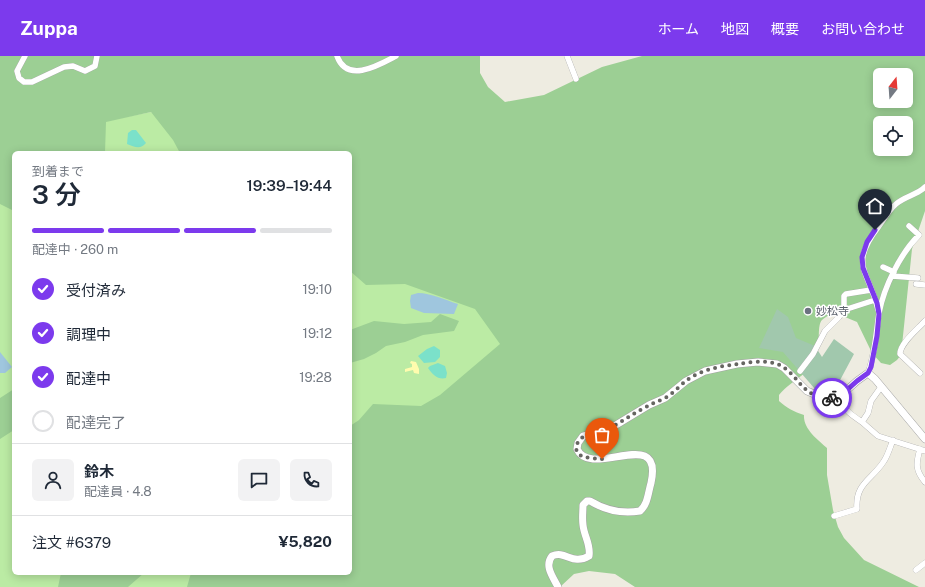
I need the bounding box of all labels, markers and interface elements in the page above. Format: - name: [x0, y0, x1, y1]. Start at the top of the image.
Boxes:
- text: Zuppa: [20, 17, 78, 39]
- text: ホーム: [657, 21, 699, 37]
- text: 地図: [721, 21, 749, 37]
- text: 概要: [771, 21, 799, 37]
- text: お問い合わせ: [821, 21, 905, 37]
- north arrow: [873, 68, 913, 108]
- map controls: [873, 68, 913, 156]
- button: locate: [873, 116, 913, 156]
- text: 到着まで: [32, 164, 84, 179]
- text: 19:39–19:44: [247, 177, 332, 194]
- text: 3 分: [32, 179, 81, 210]
- pin: [858, 189, 892, 230]
- icon: home: [864, 195, 886, 217]
- text: 配達中 · 260 m: [32, 242, 118, 257]
- icon: check: [32, 278, 54, 300]
- text: 受付済み: [66, 282, 126, 299]
- text: 19:10: [302, 282, 332, 297]
- place label: 妙松寺: [816, 305, 849, 317]
- marker: 妙松寺: [803, 306, 813, 316]
- icon: check: [32, 322, 54, 344]
- text: 調理中: [66, 326, 111, 343]
- text: 19:12: [303, 326, 332, 341]
- icon: check: [32, 366, 54, 388]
- text: 配達中: [66, 370, 111, 387]
- text: 19:28: [299, 370, 332, 385]
- courier: [812, 378, 852, 418]
- icon: bike: [821, 387, 843, 409]
- text: 配達完了: [66, 414, 126, 431]
- pin: [585, 418, 619, 459]
- icon: bag: [591, 424, 613, 446]
- button: person: [32, 459, 74, 501]
- button: chat: [238, 459, 280, 501]
- button: phone: [290, 459, 332, 501]
- text: 鈴木: [84, 463, 114, 480]
- text: 配達員 · 4.8: [84, 484, 152, 499]
- text: ¥5,820: [279, 533, 332, 550]
- text: 注文 #6379: [32, 534, 111, 551]

